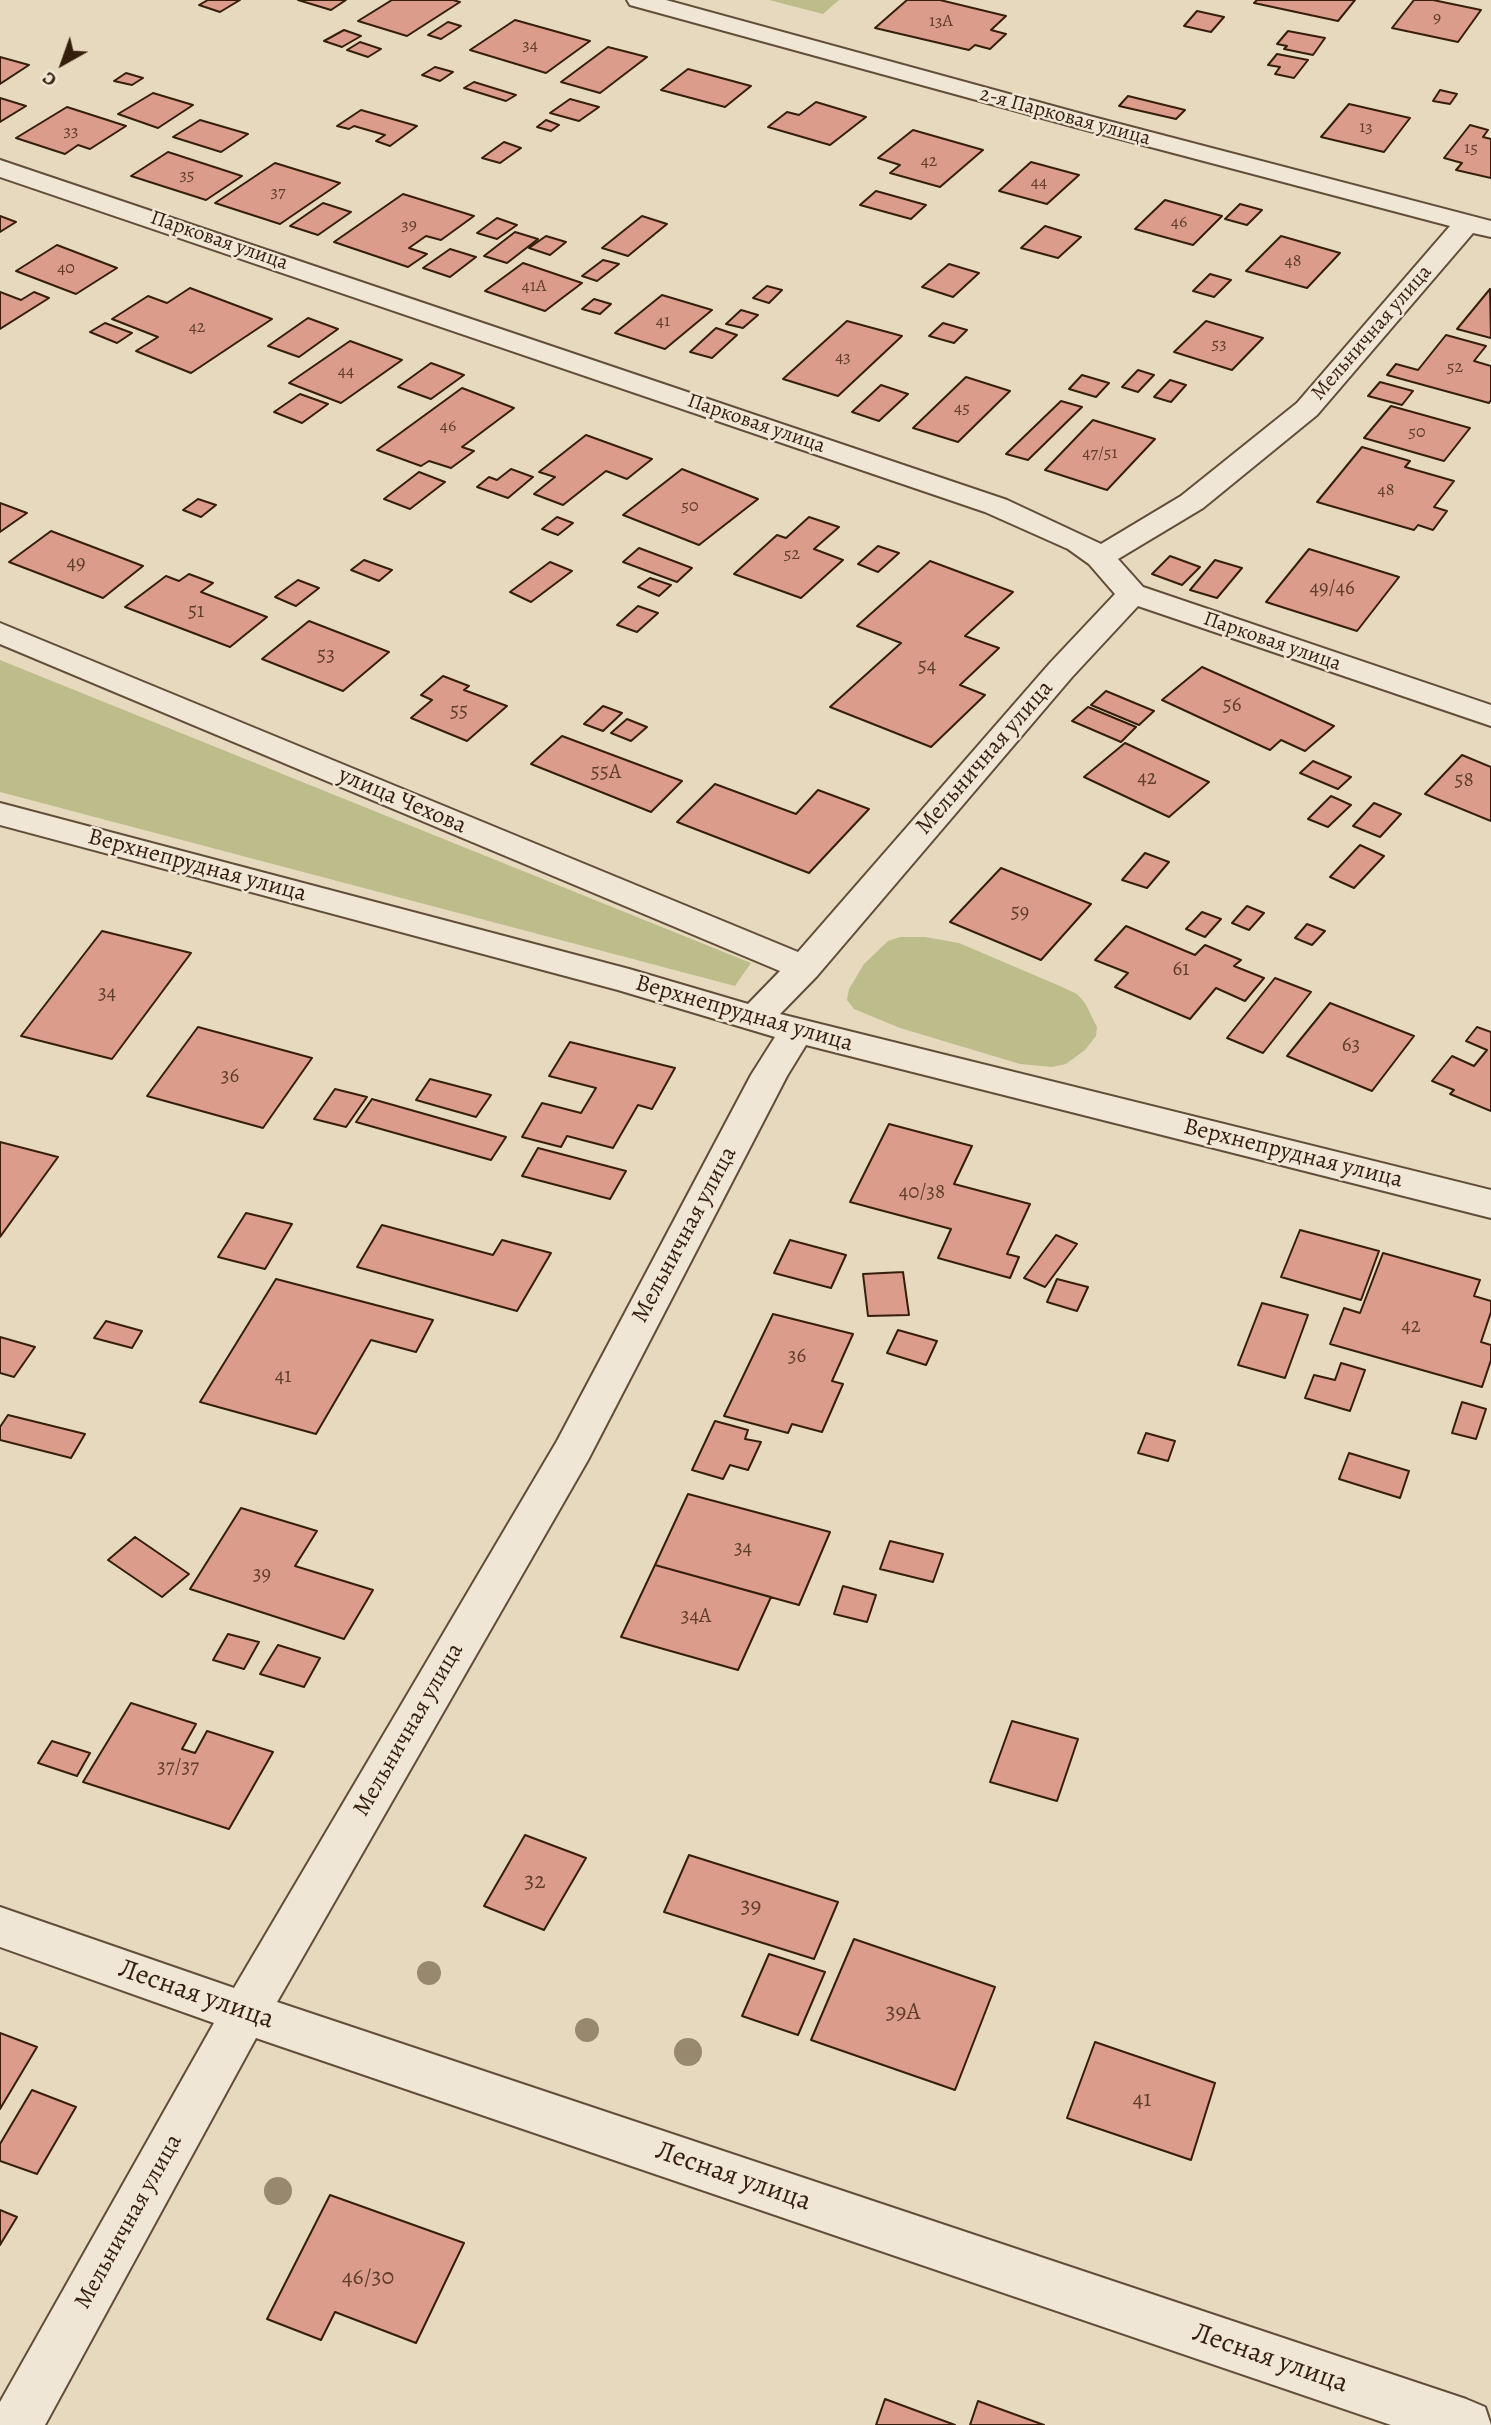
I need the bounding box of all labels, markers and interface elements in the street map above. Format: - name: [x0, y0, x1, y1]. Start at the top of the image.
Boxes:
- house number: 9: [1433, 8, 1441, 30]
- house number: 13А: [929, 11, 953, 33]
- north arrow: [28, 28, 98, 98]
- house number: 34: [522, 35, 538, 57]
- text: С: [37, 65, 62, 93]
- street label: 2-я Парковая улица: [977, 82, 1153, 152]
- house number: 13: [1359, 117, 1373, 139]
- house number: 33: [64, 121, 78, 143]
- house number: 15: [1464, 138, 1478, 160]
- house number: 42: [921, 151, 937, 173]
- house number: 35: [179, 165, 195, 187]
- house number: 44: [1031, 172, 1047, 194]
- house number: 37: [270, 182, 286, 204]
- street label: Парковая улица: [147, 206, 291, 276]
- house number: 46: [1171, 212, 1187, 234]
- house number: 39: [401, 215, 417, 237]
- house number: 48: [1285, 251, 1301, 273]
- house number: 40: [57, 258, 75, 280]
- street label: Мельничная улица: [1306, 260, 1438, 406]
- house number: 41А: [522, 276, 546, 298]
- house number: 41: [656, 311, 670, 333]
- house number: 42: [189, 317, 205, 339]
- house number: 53: [1211, 334, 1227, 356]
- house number: 43: [835, 347, 851, 369]
- house number: 52: [1447, 357, 1463, 379]
- house number: 44: [338, 361, 354, 383]
- street label: Парковая улица: [684, 389, 828, 459]
- house number: 45: [954, 398, 970, 420]
- house number: 46: [440, 416, 456, 438]
- house number: 50: [1408, 422, 1426, 444]
- house number: 47/51: [1082, 443, 1118, 465]
- house number: 48: [1378, 480, 1394, 502]
- house number: 50: [681, 496, 699, 518]
- house number: 52: [784, 544, 800, 566]
- house number: 49: [66, 551, 86, 577]
- house number: 49/46: [1309, 576, 1355, 602]
- house number: 51: [188, 599, 204, 625]
- street label: Парковая улица: [1200, 607, 1344, 677]
- house number: 53: [317, 643, 335, 669]
- house number: 54: [918, 654, 936, 680]
- street label: Мельничная улица: [910, 675, 1060, 841]
- house number: 56: [1223, 693, 1241, 719]
- house number: 55: [450, 699, 468, 725]
- house number: 55А: [591, 760, 621, 786]
- street label: улица Чехова: [334, 761, 470, 841]
- house number: 42: [1137, 766, 1157, 792]
- house number: 58: [1454, 768, 1474, 794]
- street label: Верхнепрудная улица: [85, 823, 309, 909]
- house number: 59: [1011, 900, 1029, 926]
- house number: 61: [1173, 957, 1189, 983]
- street label: Верхнепрудная улица: [632, 969, 856, 1059]
- house number: 34: [98, 981, 116, 1007]
- house number: 63: [1342, 1033, 1360, 1059]
- house number: 36: [221, 1064, 239, 1090]
- street label: Верхнепрудная улица: [1180, 1113, 1406, 1195]
- street label: Мельничная улица: [626, 1142, 744, 1328]
- house number: 40/38: [899, 1180, 945, 1206]
- house number: 42: [1401, 1314, 1421, 1340]
- house number: 36: [788, 1344, 806, 1370]
- house number: 41: [275, 1364, 291, 1390]
- house number: 34: [734, 1536, 752, 1562]
- house number: 39: [253, 1562, 271, 1588]
- house number: 34А: [681, 1604, 711, 1630]
- street label: Мельничная улица: [348, 1638, 470, 1822]
- house number: 37/37: [157, 1755, 199, 1781]
- house number: 32: [524, 1868, 546, 1896]
- house number: 39: [741, 1893, 761, 1921]
- street label: Лесная улица: [114, 1953, 278, 2037]
- house number: 39А: [886, 1999, 920, 2027]
- house number: 41: [1132, 2086, 1152, 2114]
- street label: Мельничная улица: [69, 2130, 189, 2314]
- street label: Лесная улица: [651, 2135, 815, 2219]
- house number: 46/30: [342, 2264, 394, 2292]
- street label: Лесная улица: [1188, 2317, 1352, 2401]

